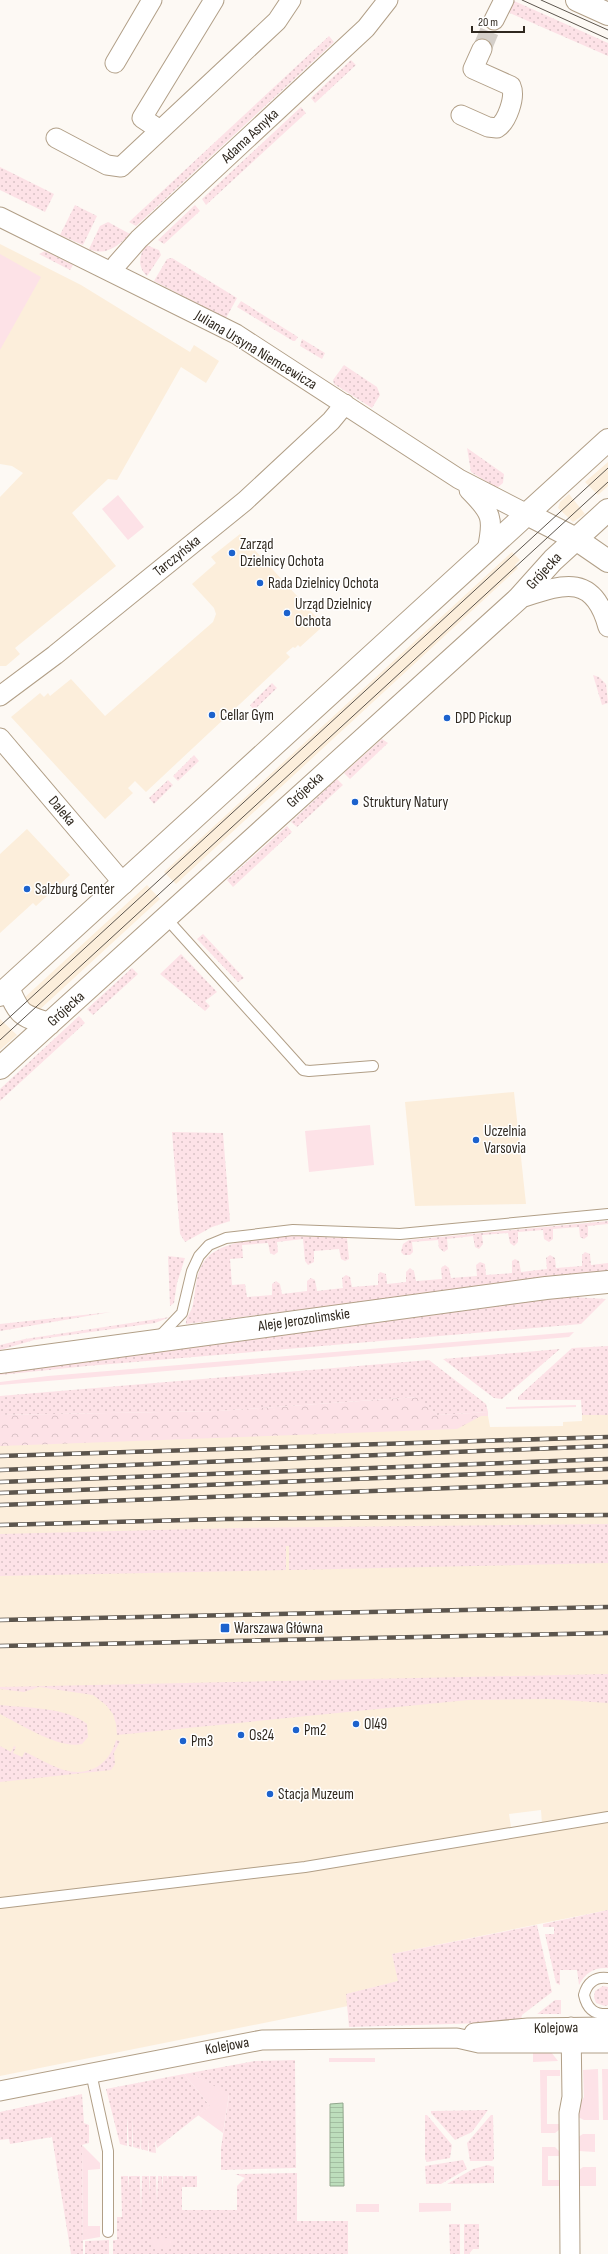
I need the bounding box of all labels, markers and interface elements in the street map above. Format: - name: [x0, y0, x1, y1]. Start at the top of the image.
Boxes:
- scale bar: [472, 8, 524, 34]
- text: 20 m: [478, 15, 498, 30]
- street label: Adama Asnyka: [217, 105, 283, 168]
- street label: Juliana Ursyna Niemcewicza: [191, 306, 321, 394]
- street label: Tarczyńska: [149, 531, 205, 581]
- place label: Zarząd Dzielnicy Ochota: [240, 535, 324, 571]
- marker: Zarząd Dzielnicy Ochota: [227, 548, 237, 558]
- street label: Grójecka: [522, 548, 566, 594]
- place label: Rada Dzielnicy Ochota: [268, 574, 379, 593]
- marker: Rada Dzielnicy Ochota: [255, 578, 265, 588]
- place label: Urząd Dzielnicy Ochota: [295, 595, 372, 631]
- marker: Urząd Dzielnicy Ochota: [282, 608, 292, 618]
- place label: Cellar Gym: [220, 706, 274, 725]
- place label: DPD Pickup: [455, 709, 512, 728]
- marker: Cellar Gym: [207, 710, 217, 720]
- marker: DPD Pickup: [442, 713, 452, 723]
- street label: Grójecka: [282, 768, 328, 812]
- street label: Daleka: [44, 792, 80, 830]
- place label: Struktury Natury: [363, 793, 448, 812]
- marker: Struktury Natury: [350, 797, 360, 807]
- place label: Salzburg Center: [35, 880, 115, 899]
- marker: Salzburg Center: [22, 884, 32, 894]
- street label: Grójecka: [43, 987, 89, 1031]
- place label: Uczelnia Varsovia: [484, 1122, 527, 1158]
- marker: Uczelnia Varsovia: [471, 1135, 481, 1145]
- street label: Aleje Jerozolimskie: [256, 1304, 351, 1336]
- place label: Warszawa Główna: [234, 1619, 323, 1638]
- marker: Warszawa Główna: [219, 1622, 231, 1634]
- place label: Ol49: [364, 1715, 387, 1734]
- marker: Ol49: [351, 1719, 361, 1729]
- place label: Pm2: [304, 1721, 326, 1740]
- marker: Pm2: [291, 1725, 301, 1735]
- place label: Os24: [249, 1726, 274, 1745]
- marker: Os24: [236, 1730, 246, 1740]
- place label: Pm3: [191, 1732, 213, 1751]
- marker: Pm3: [178, 1736, 188, 1746]
- place label: Stacja Muzeum: [278, 1785, 354, 1804]
- marker: Stacja Muzeum: [265, 1789, 275, 1799]
- street label: Kolejowa: [534, 2018, 579, 2038]
- street label: Kolejowa: [203, 2033, 251, 2059]

